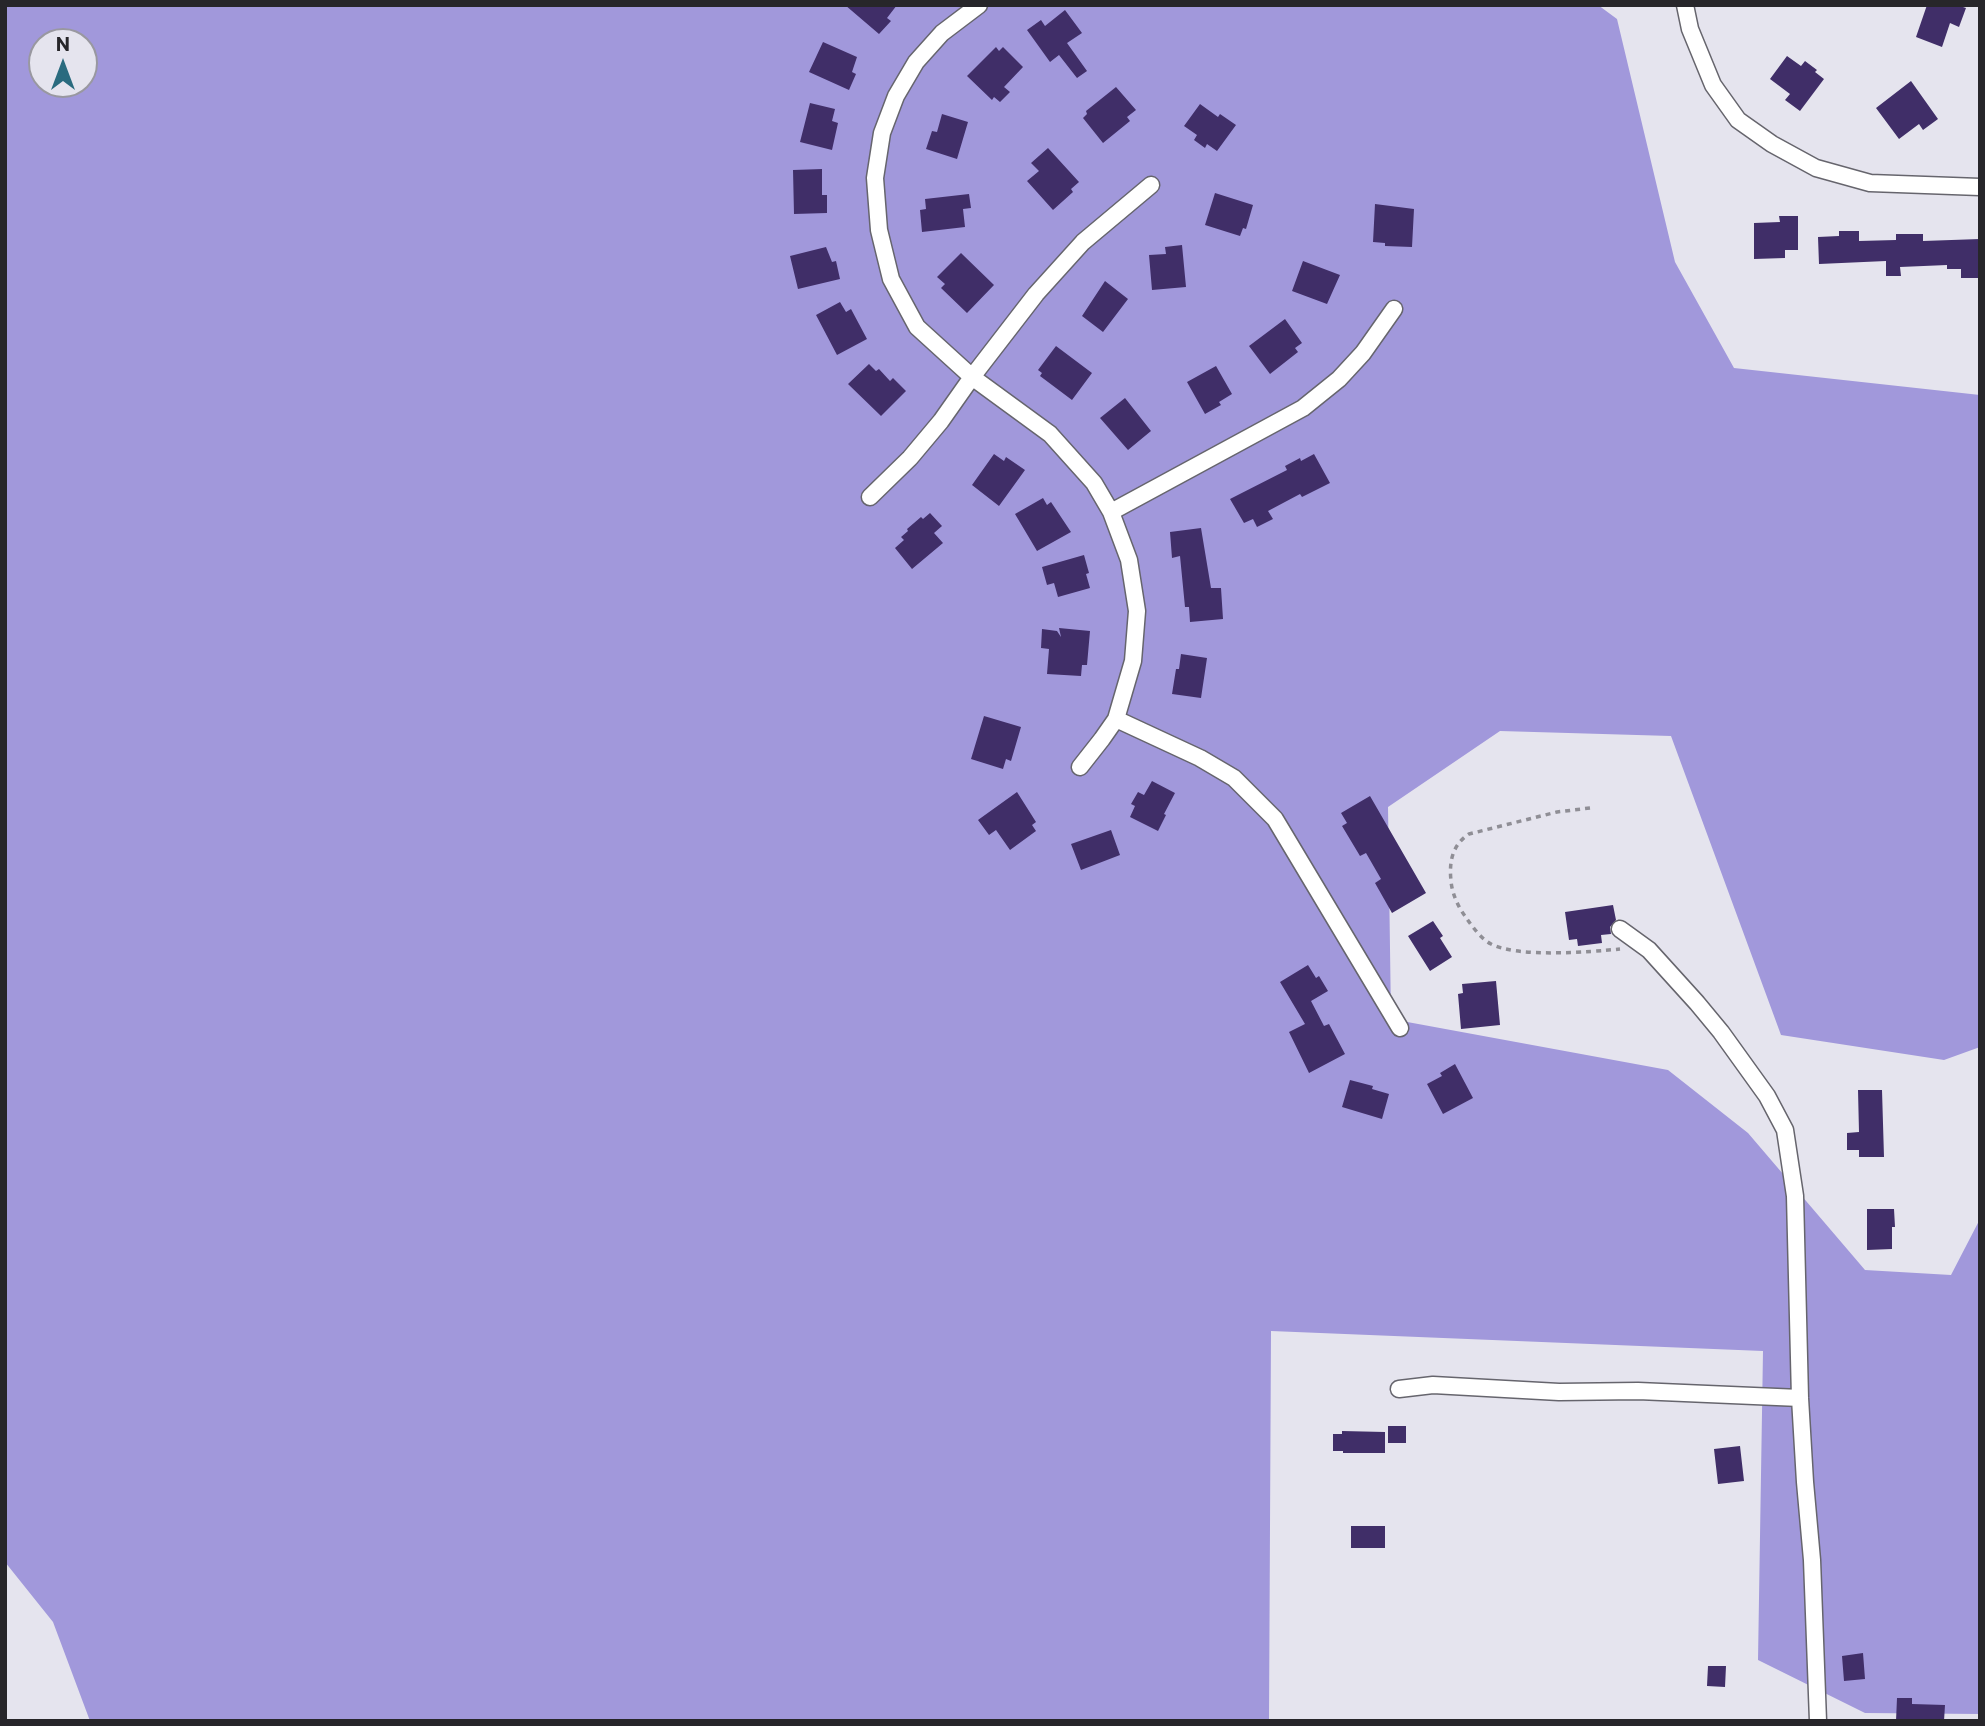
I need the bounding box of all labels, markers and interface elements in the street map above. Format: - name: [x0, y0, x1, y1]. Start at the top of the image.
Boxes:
- north arrow: [28, 28, 98, 98]
- text: N: [56, 32, 70, 55]

